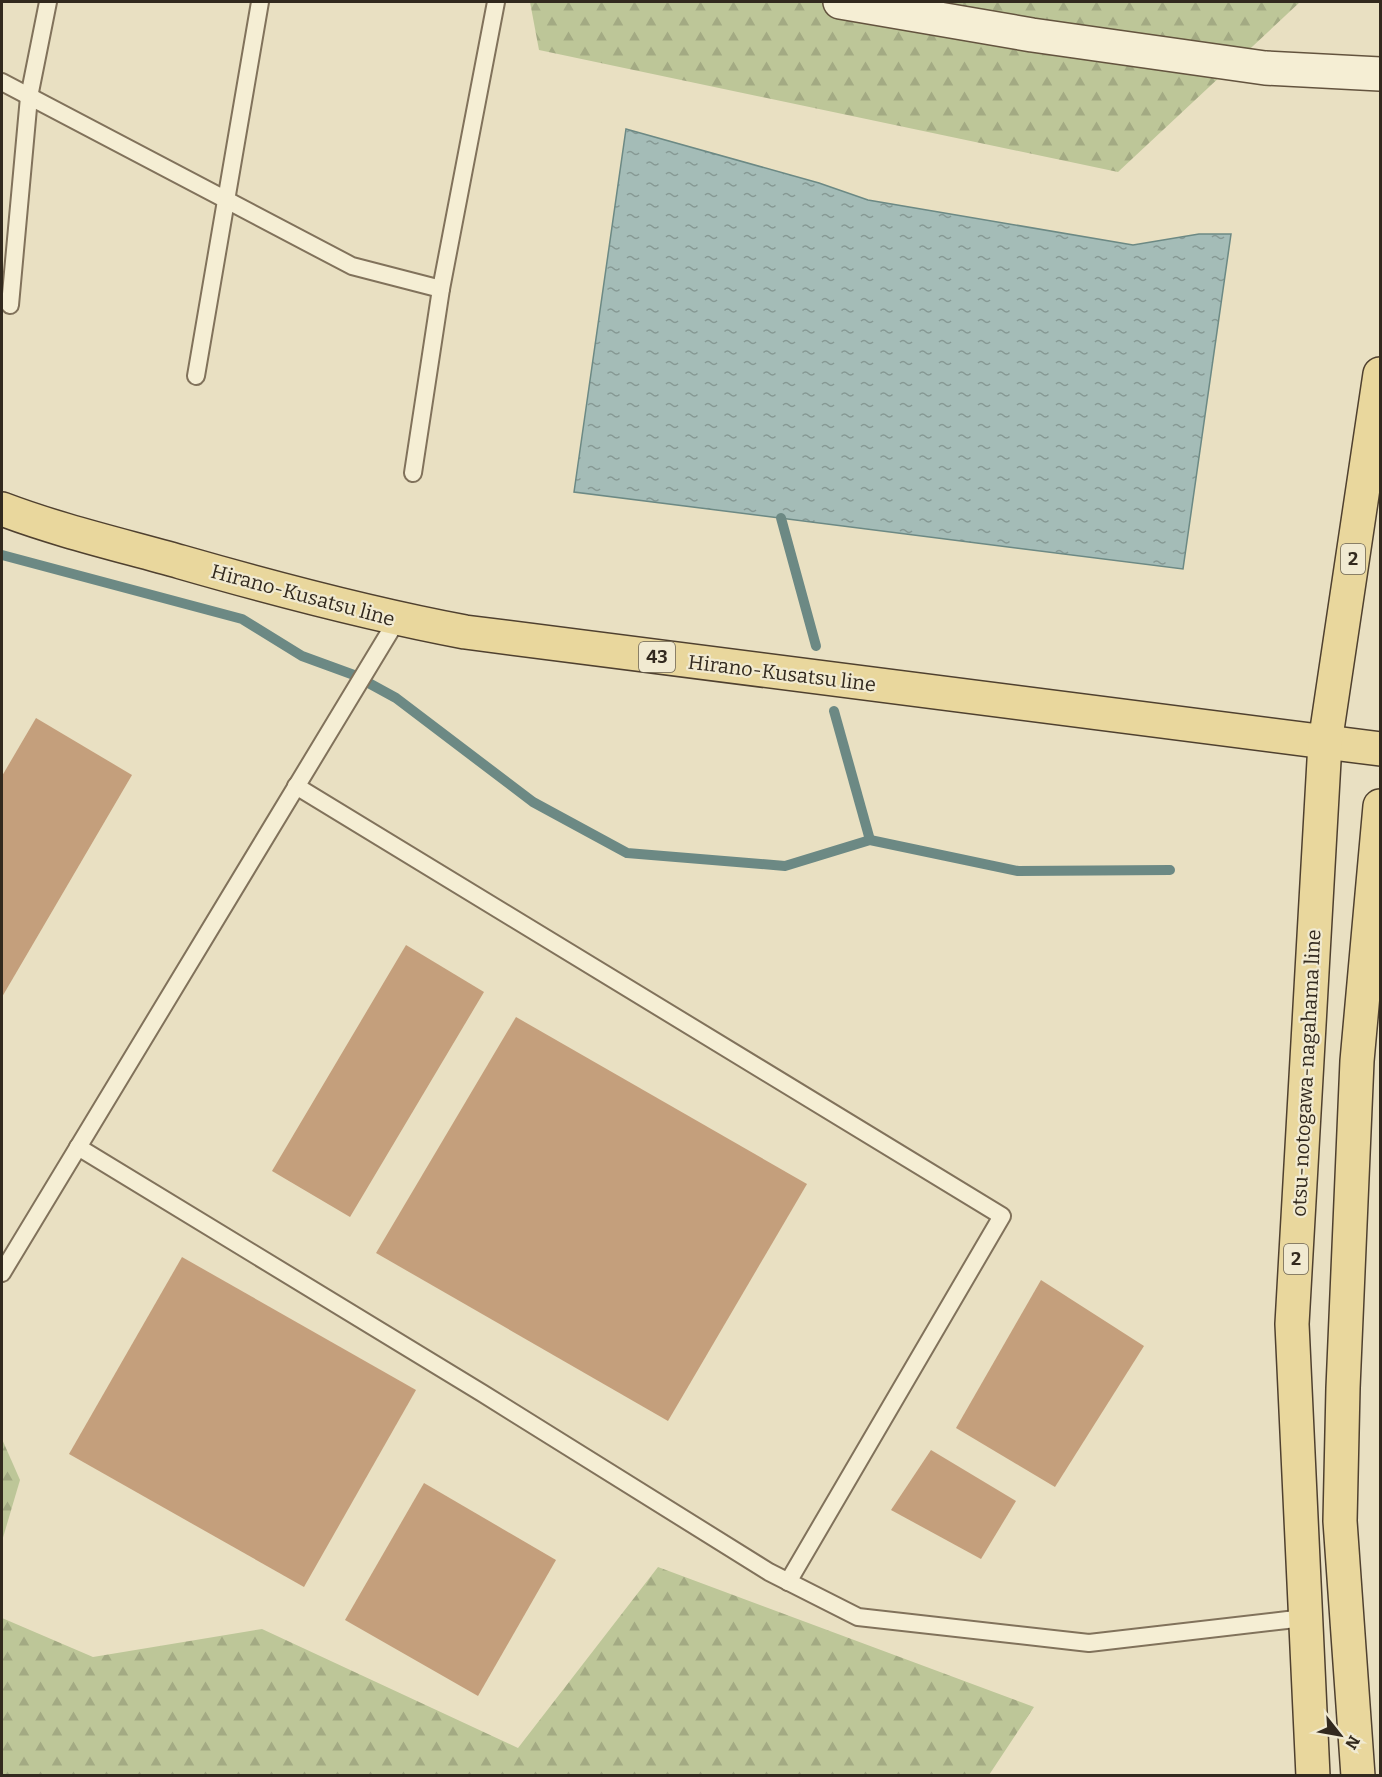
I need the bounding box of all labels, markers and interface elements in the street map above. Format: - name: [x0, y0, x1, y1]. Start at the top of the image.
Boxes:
- road number: 2: [1341, 544, 1365, 574]
- street label: Hirano-Kusatsu line: [209, 559, 397, 631]
- road number: 43: [639, 642, 675, 672]
- street label: Hirano-Kusatsu line: [687, 650, 877, 696]
- street label: otsu-notogawa-nagahama line: [1286, 929, 1326, 1217]
- road number: 2: [1284, 1244, 1308, 1274]
- north arrow: [1310, 1705, 1370, 1765]
- text: N: [1341, 1732, 1364, 1753]

